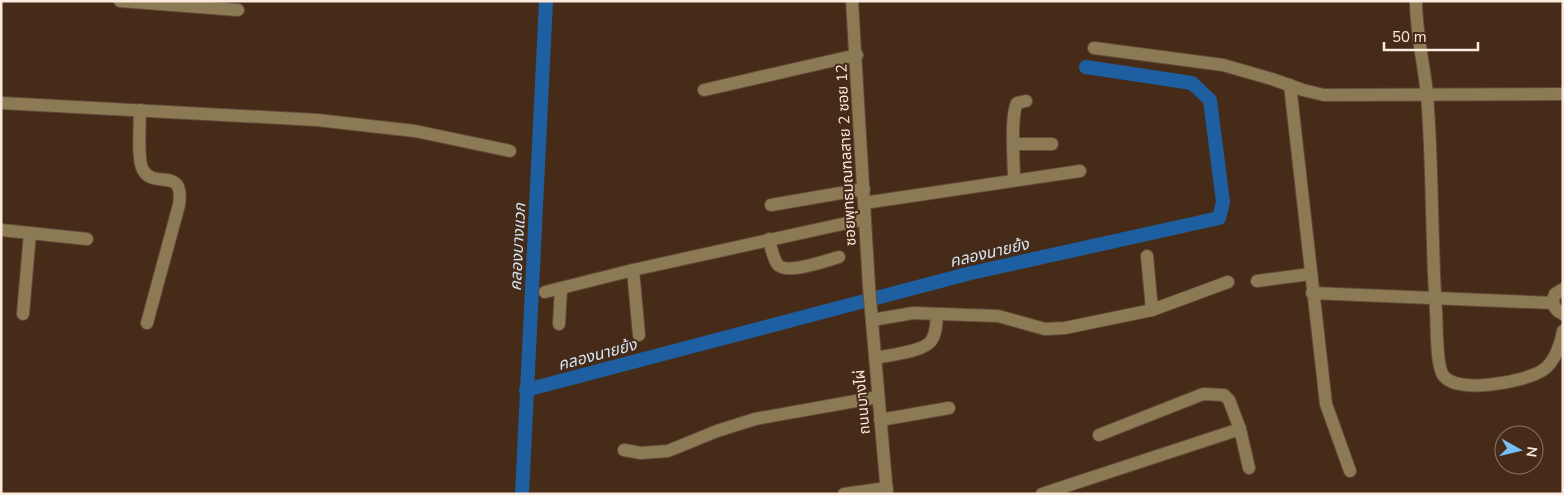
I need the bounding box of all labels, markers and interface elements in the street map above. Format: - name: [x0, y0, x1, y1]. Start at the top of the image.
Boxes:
- scale bar: [1384, 20, 1478, 52]
- text: 50 m: [1392, 27, 1427, 47]
- street label: ซอยพุทธมณฑลสาย 2 ซอย 12: [831, 63, 861, 247]
- water label: คลองบางแวก: [505, 201, 531, 292]
- water label: คลองนายย้ง: [947, 233, 1032, 273]
- water label: คลองนายย้ง: [555, 334, 640, 376]
- street label: ถนนบางไผ่: [849, 369, 875, 435]
- north arrow: [1494, 425, 1544, 475]
- text: N: [1521, 445, 1542, 458]

